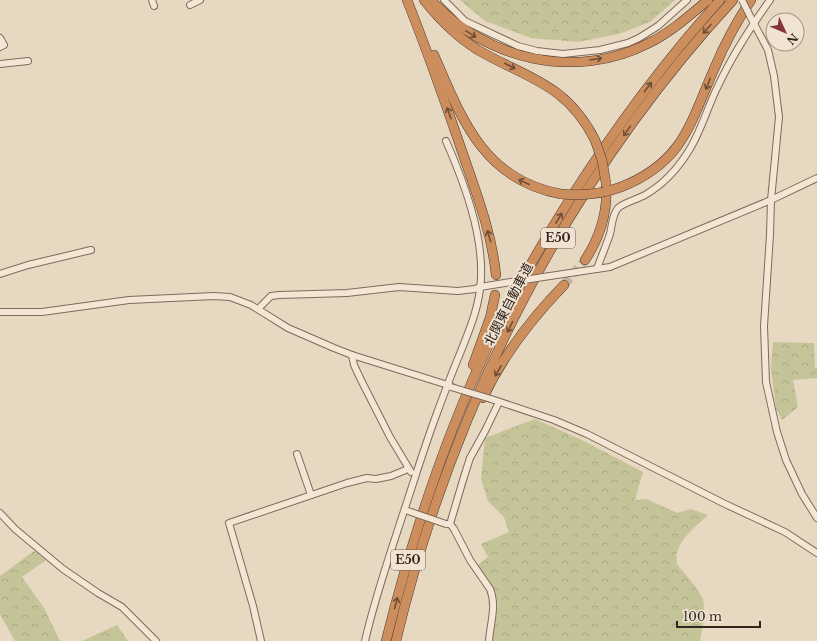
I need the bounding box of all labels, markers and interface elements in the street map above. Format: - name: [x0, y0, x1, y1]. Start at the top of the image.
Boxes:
- north arrow: [765, 12, 805, 52]
- one-way arrow: [703, 24, 712, 35]
- text: N: [783, 30, 801, 48]
- one-way arrow: [465, 31, 477, 39]
- one-way arrow: [589, 55, 602, 63]
- one-way arrow: [503, 62, 515, 70]
- one-way arrow: [703, 78, 711, 90]
- one-way arrow: [644, 82, 652, 93]
- one-way arrow: [445, 106, 452, 119]
- one-way arrow: [623, 126, 631, 137]
- one-way arrow: [519, 178, 531, 185]
- one-way arrow: [555, 212, 563, 224]
- road number: E50: [541, 228, 575, 248]
- one-way arrow: [485, 230, 492, 243]
- street label: 北関東自動車道: [480, 260, 537, 349]
- one-way arrow: [506, 320, 513, 332]
- one-way arrow: [494, 365, 501, 377]
- road number: E50: [391, 550, 425, 570]
- one-way arrow: [393, 597, 400, 610]
- scale bar: [677, 603, 760, 629]
- text: 100 m: [683, 609, 722, 624]

